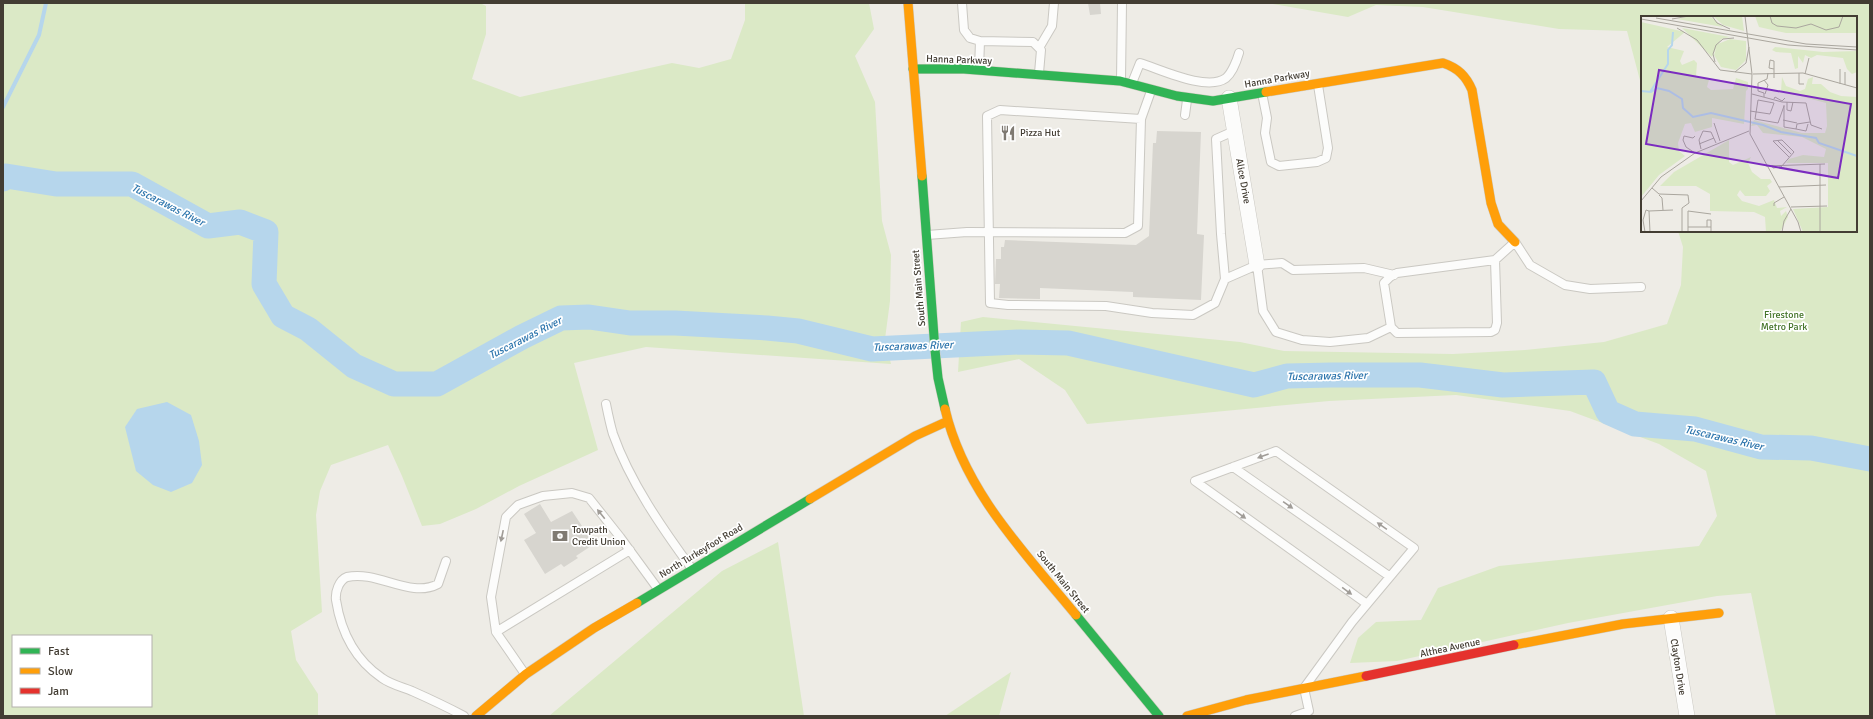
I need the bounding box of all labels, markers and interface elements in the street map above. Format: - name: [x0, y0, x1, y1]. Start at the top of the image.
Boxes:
- inset map: [1641, 16, 1857, 232]
- street label: Hanna Parkway: [926, 53, 992, 67]
- street label: Hanna Parkway: [1243, 67, 1311, 91]
- restaurant icon: Pizza Hut: [999, 124, 1017, 142]
- place label: Pizza Hut: [1020, 127, 1061, 139]
- street label: Alice Drive: [1233, 157, 1253, 205]
- water label: Tuscarawas River: [129, 181, 208, 230]
- street label: South Main Street: [910, 249, 928, 327]
- park label: Firestone Metro Park: [1761, 309, 1807, 333]
- water label: Tuscarawas River: [486, 313, 565, 362]
- water label: Tuscarawas River: [873, 338, 955, 354]
- water label: Tuscarawas River: [1287, 369, 1369, 383]
- water label: Tuscarawas River: [1684, 423, 1766, 454]
- one-way arrow: [1256, 453, 1268, 459]
- one-way arrow: [1283, 501, 1293, 509]
- one-way arrow: [597, 508, 606, 519]
- one-way arrow: [1236, 511, 1247, 519]
- street label: North Turkeyfoot Road: [657, 521, 745, 581]
- one-way arrow: [1377, 522, 1387, 530]
- place label: Towpath Credit Union: [572, 524, 626, 548]
- bank icon: Towpath Credit Union: [551, 527, 569, 545]
- one-way arrow: [499, 530, 505, 542]
- street label: South Main Street: [1034, 548, 1092, 616]
- one-way arrow: [1342, 586, 1352, 594]
- legend: [12, 635, 152, 707]
- street label: Althea Avenue: [1419, 636, 1481, 660]
- street label: Clayton Drive: [1668, 638, 1688, 696]
- text: Fast: [48, 644, 69, 659]
- text: Slow: [48, 664, 73, 679]
- text: Jam: [48, 684, 69, 699]

